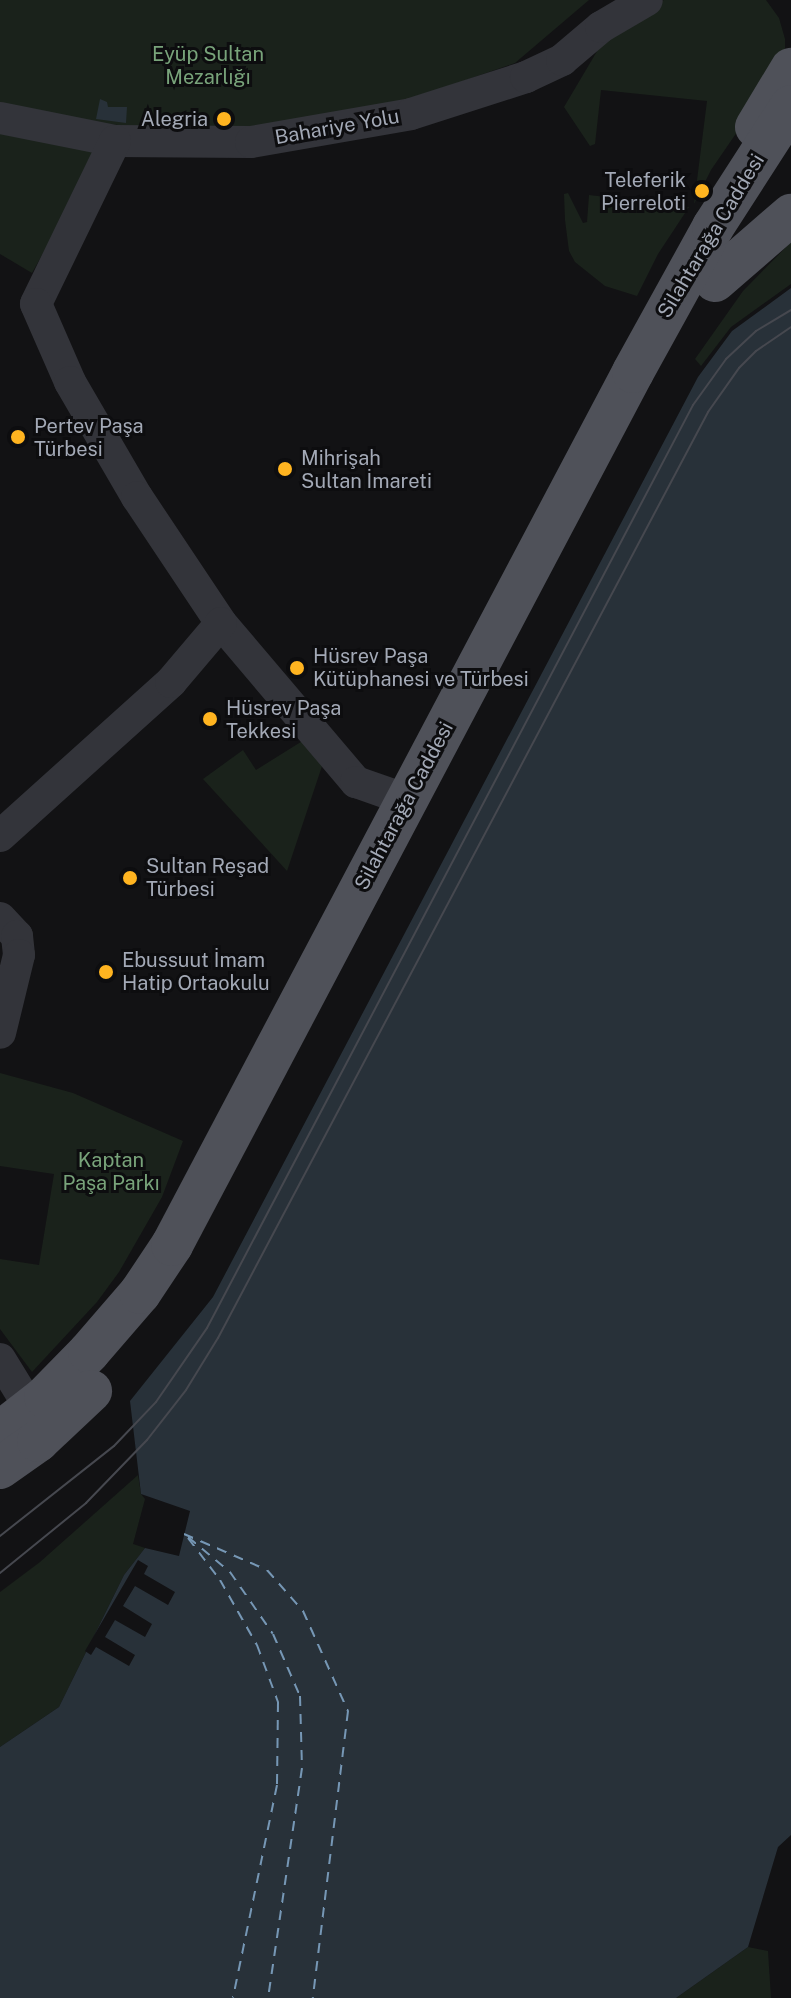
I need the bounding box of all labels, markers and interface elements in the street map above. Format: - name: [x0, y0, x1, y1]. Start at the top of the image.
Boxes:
- park label: Eyüp Sultan Mezarlığı: [152, 42, 264, 89]
- street label: Bahariye Yolu: [273, 104, 401, 150]
- place label: Alegria: [141, 107, 208, 131]
- marker: Alegria: [215, 110, 233, 128]
- street label: Silahtarağa Caddesi: [653, 150, 769, 322]
- place label: Teleferik Pierreloti: [601, 168, 686, 215]
- marker: Teleferik Pierreloti: [693, 182, 711, 200]
- place label: Pertev Paşa Türbesi: [34, 414, 144, 461]
- marker: Pertev Paşa Türbesi: [9, 428, 27, 446]
- place label: Mihrişah Sultan İmareti: [301, 446, 432, 493]
- marker: Mihrişah Sultan İmareti: [276, 460, 294, 478]
- place label: Hüsrev Paşa Kütüphanesi ve Türbesi: [313, 644, 529, 691]
- marker: Hüsrev Paşa Kütüphanesi ve Türbesi: [288, 659, 306, 677]
- place label: Hüsrev Paşa Tekkesi: [226, 696, 341, 743]
- marker: Hüsrev Paşa Tekkesi: [201, 710, 219, 728]
- street label: Silahtarağa Caddesi: [350, 718, 458, 894]
- place label: Sultan Reşad Türbesi: [146, 854, 269, 901]
- marker: Sultan Reşad Türbesi: [121, 869, 139, 887]
- place label: Ebussuut İmam Hatip Ortaokulu: [122, 948, 270, 995]
- marker: Ebussuut İmam Hatip Ortaokulu: [97, 963, 115, 981]
- park label: Kaptan Paşa Parkı: [62, 1149, 160, 1196]

